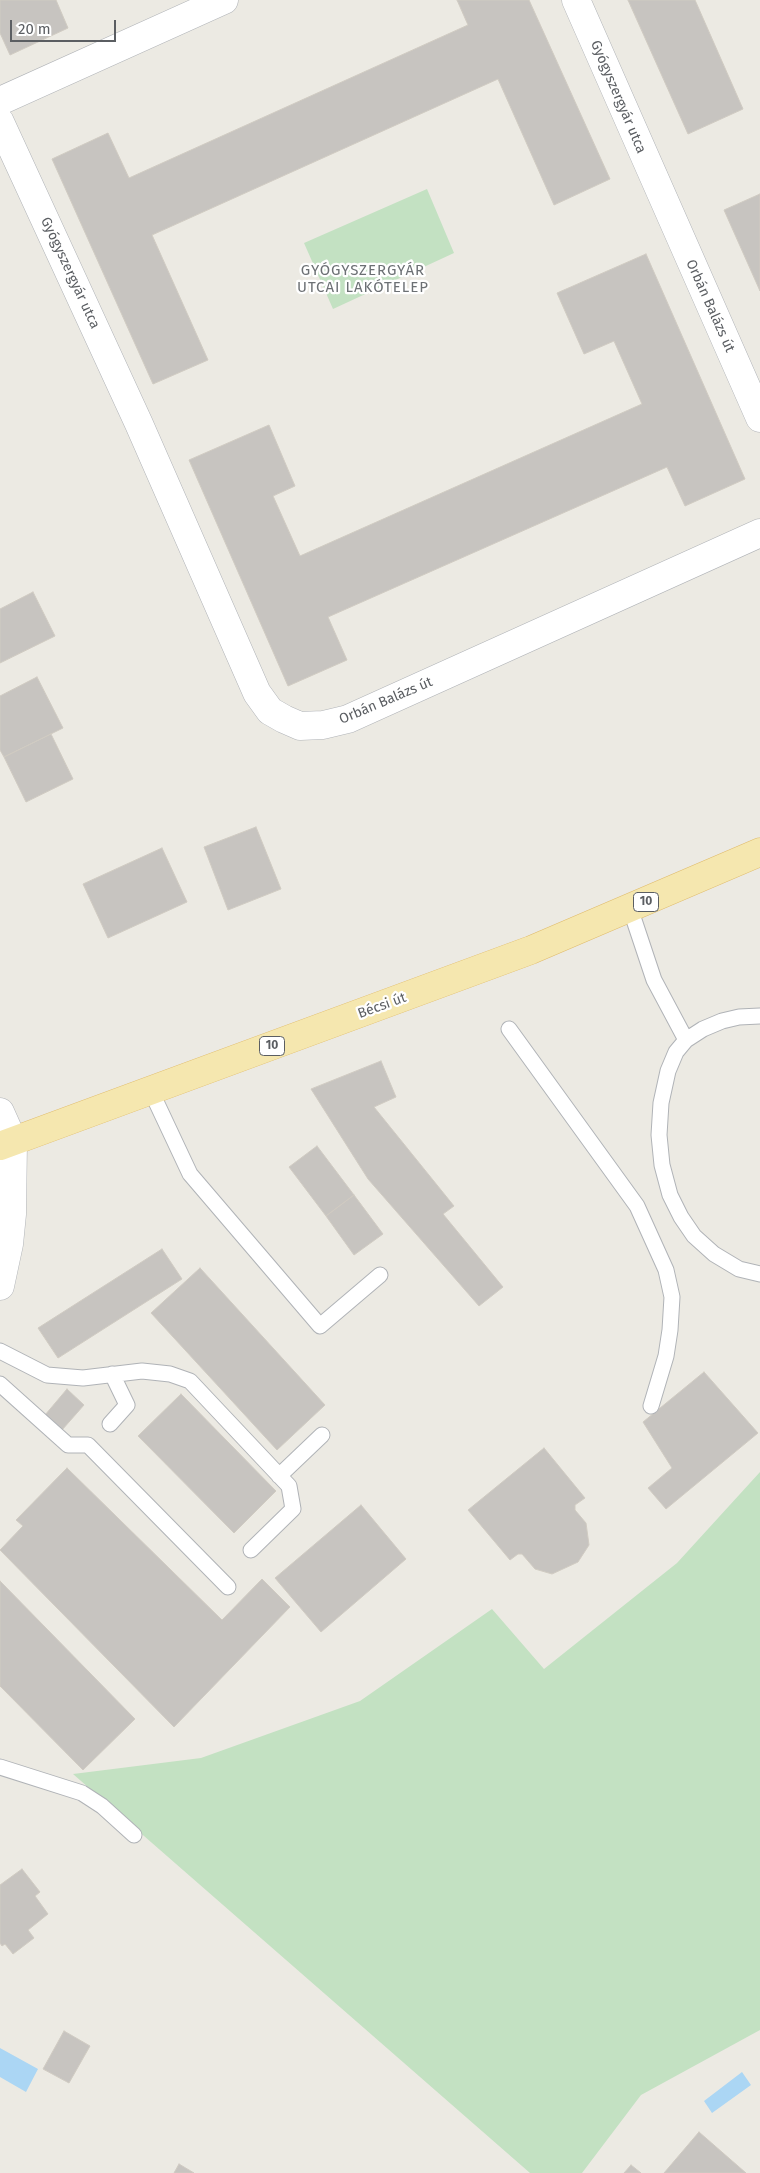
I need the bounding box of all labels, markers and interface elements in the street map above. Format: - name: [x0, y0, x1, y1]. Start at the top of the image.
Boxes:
- scale bar: [12, 10, 119, 42]
- text: 20 m: [18, 20, 51, 38]
- street label: Gyógyszergyár utca: [587, 38, 649, 156]
- street label: Gyógyszergyár utca: [37, 215, 103, 331]
- street label: Orbán Balázs út: [682, 257, 738, 355]
- district label: GYÓGYSZERGYÁR UTCAI LAKÓTELEP: [295, 262, 431, 297]
- street label: Orbán Balázs út: [337, 674, 435, 728]
- road number: 10: [634, 892, 658, 912]
- street label: Bécsi út: [356, 990, 408, 1022]
- road number: 10: [260, 1036, 284, 1056]

